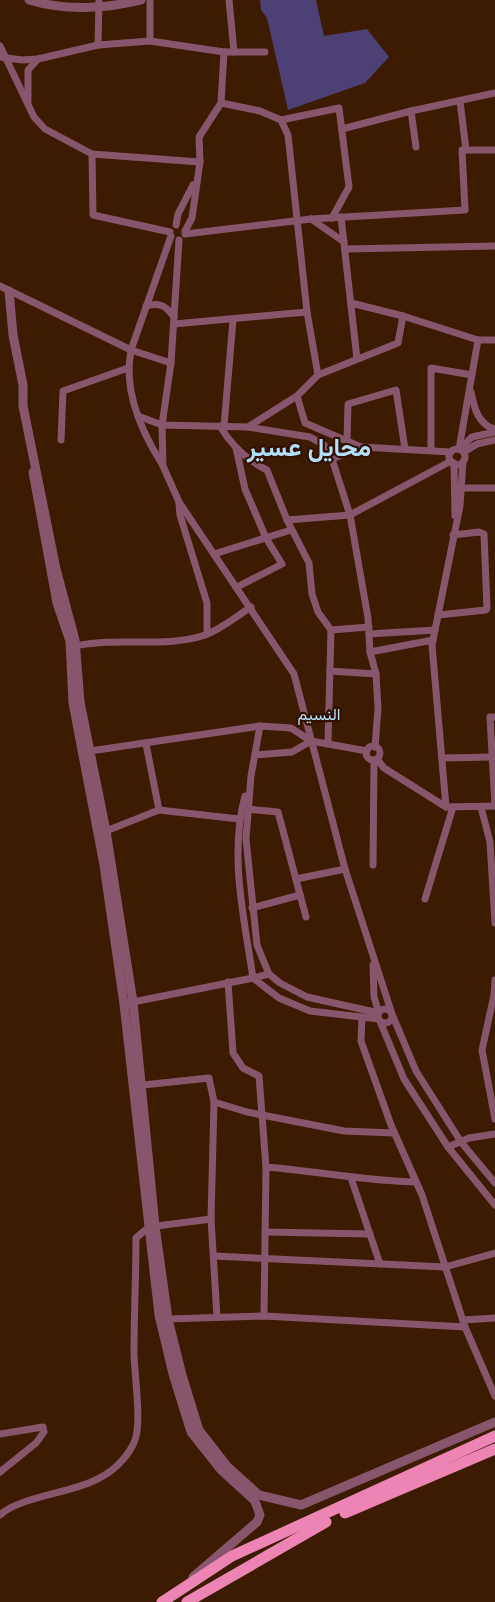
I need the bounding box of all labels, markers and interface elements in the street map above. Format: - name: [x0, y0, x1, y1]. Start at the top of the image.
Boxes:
- district label: محايل عسير: [246, 429, 371, 463]
- district label: النسيم: [297, 703, 341, 725]

